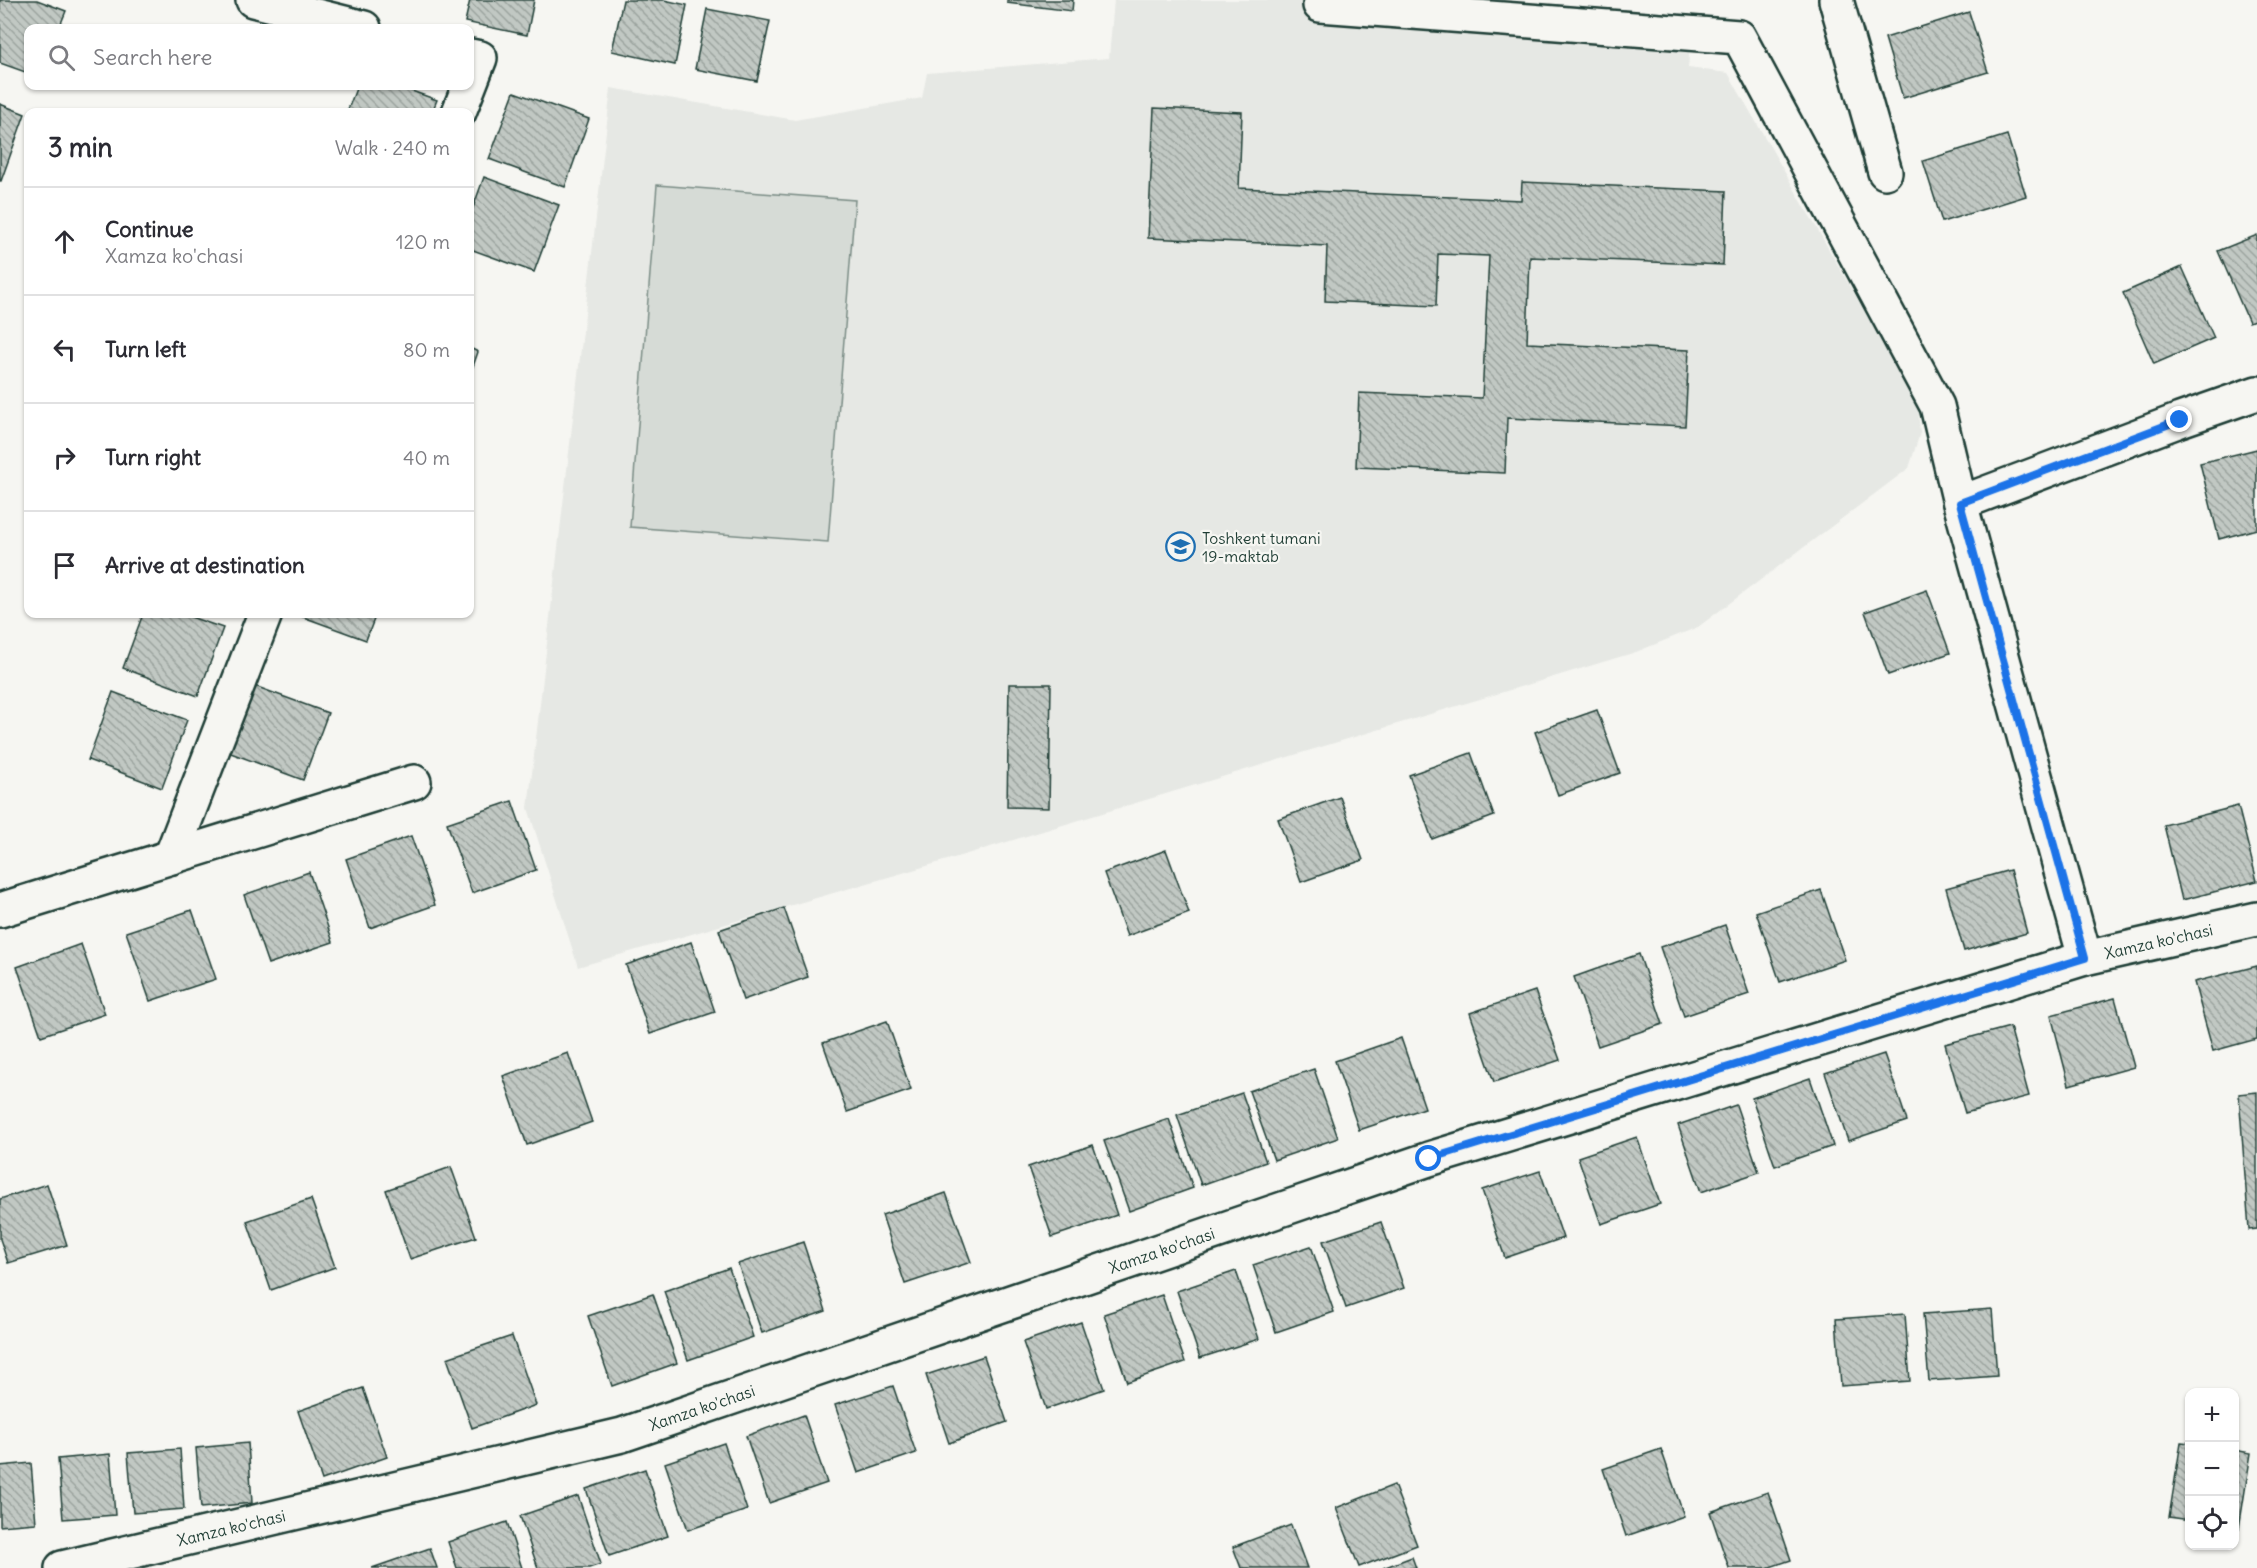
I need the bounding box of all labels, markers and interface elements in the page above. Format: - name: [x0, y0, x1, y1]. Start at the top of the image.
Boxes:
- search box: [24, 24, 474, 90]
- icon: search: [45, 41, 78, 74]
- text: Search here: [93, 43, 212, 71]
- text: 3 min: [48, 131, 113, 164]
- text: Walk · 240 m: [335, 135, 450, 160]
- text: Continue: [105, 215, 194, 243]
- icon: ahead: [48, 225, 81, 258]
- text: 120 m: [396, 229, 450, 254]
- text: Xamza ko'chasi: [105, 243, 243, 268]
- icon: left: [48, 333, 81, 366]
- text: Turn left: [105, 335, 186, 363]
- text: 80 m: [403, 337, 450, 362]
- route end: [2166, 406, 2192, 432]
- icon: right: [48, 441, 81, 474]
- text: Turn right: [105, 443, 201, 471]
- text: 40 m: [403, 445, 450, 470]
- place label: Toshkent tumani 19-maktab: [1202, 528, 1321, 566]
- school or university icon: Toshkent tumani 19-maktab: [1165, 531, 1197, 563]
- icon: arrive: [48, 549, 81, 582]
- text: Arrive at destination: [105, 551, 305, 579]
- street label: Xamza ko'chasi: [2102, 919, 2215, 963]
- route start: [1415, 1145, 1441, 1171]
- street label: Xamza ko'chasi: [1106, 1223, 1217, 1278]
- street label: Xamza ko'chasi: [646, 1380, 757, 1435]
- map controls: [2185, 1388, 2239, 1550]
- button: +: [2185, 1388, 2239, 1442]
- button: −: [2185, 1442, 2239, 1496]
- button: locate: [2185, 1496, 2239, 1550]
- street label: Xamza ko'chasi: [175, 1505, 287, 1550]

